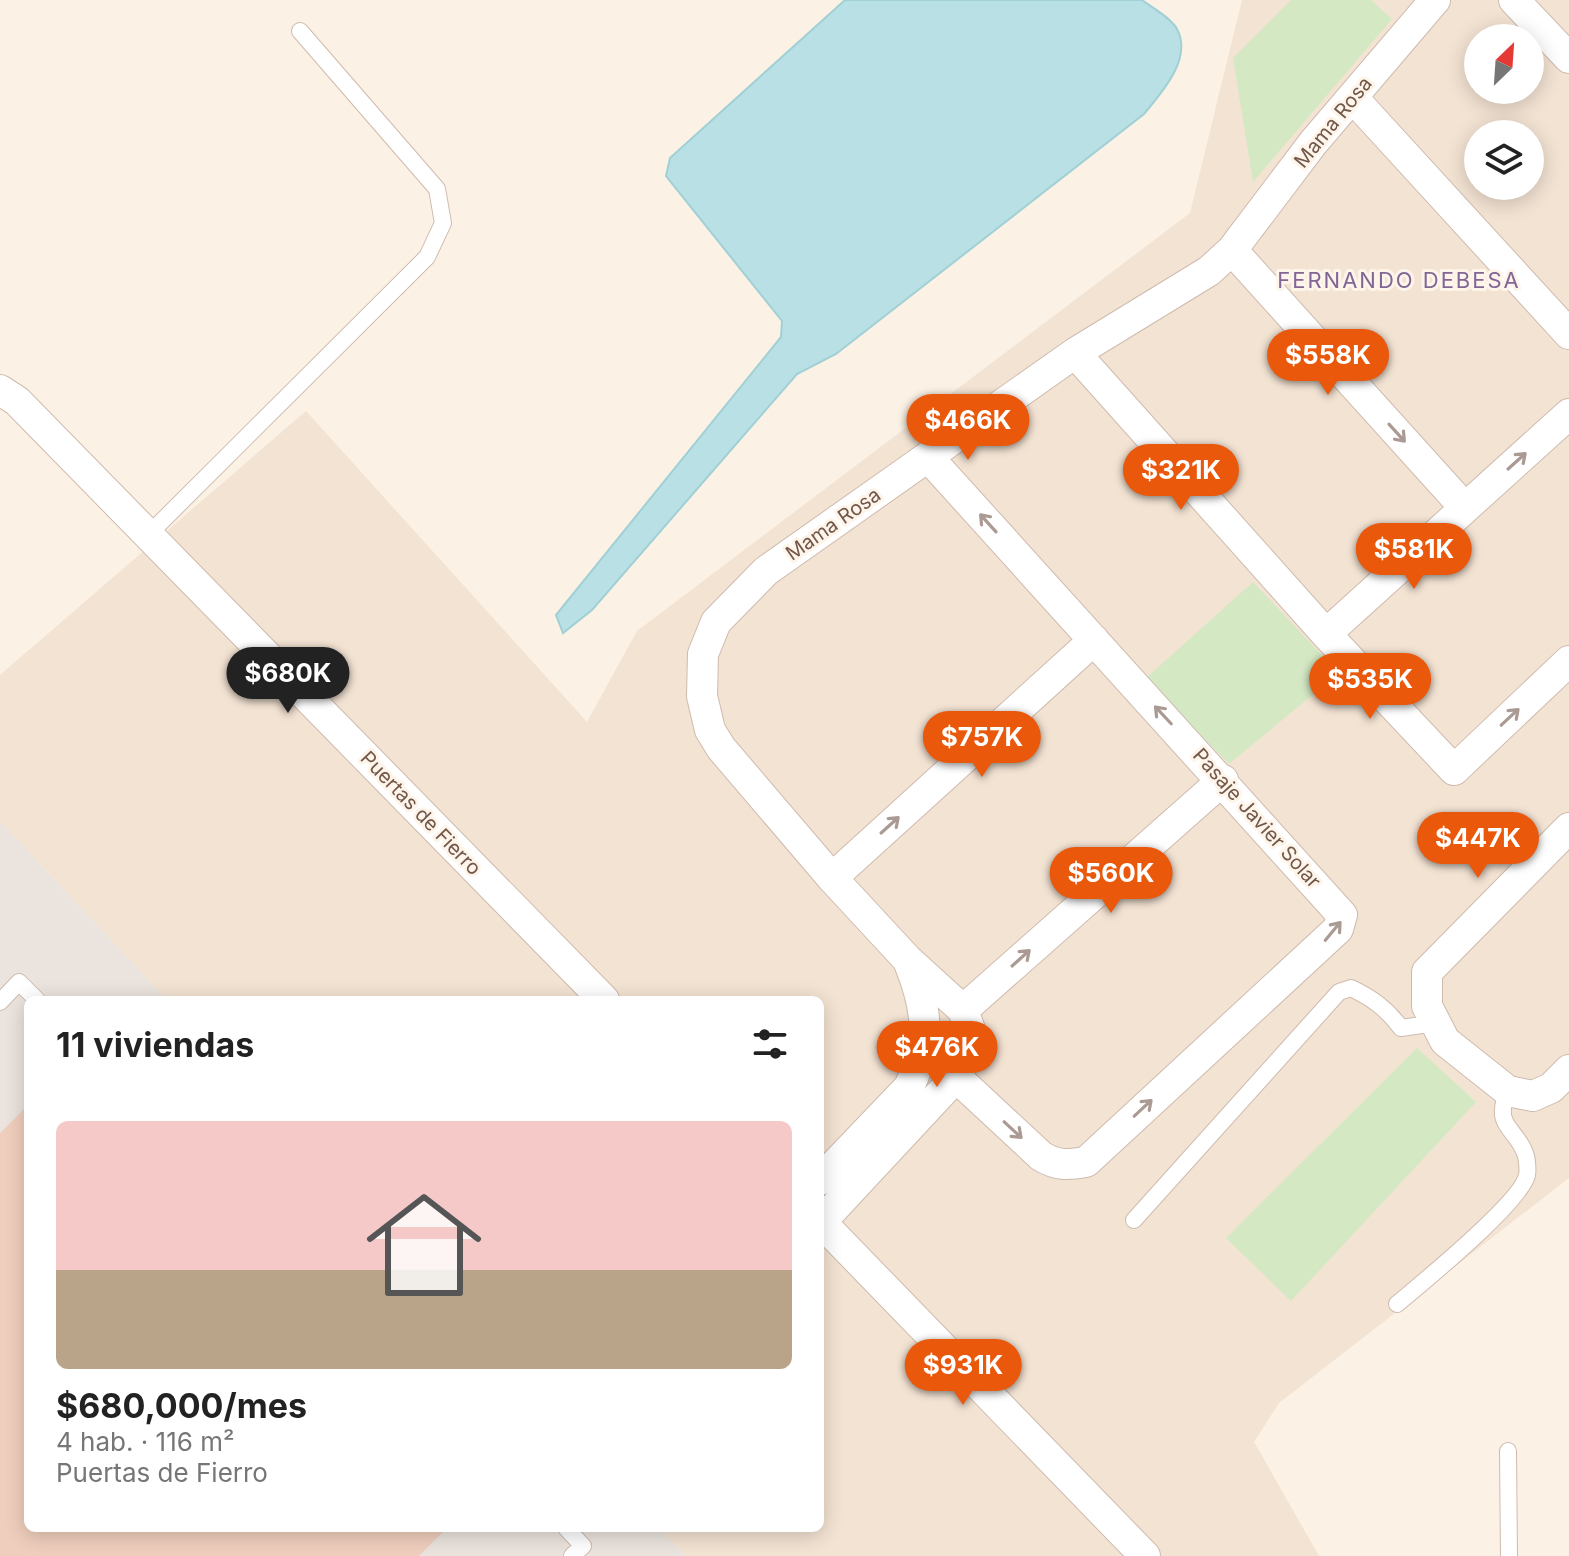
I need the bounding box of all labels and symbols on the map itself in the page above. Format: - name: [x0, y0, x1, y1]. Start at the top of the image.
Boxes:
- north arrow: [1464, 24, 1544, 104]
- street label: Mama Rosa: [1289, 72, 1377, 172]
- district label: FERNANDO DEBESA: [1277, 267, 1521, 293]
- pin: $558K: [1272, 329, 1384, 397]
- pin: $466K: [912, 394, 1024, 462]
- one-way arrow: [1388, 423, 1406, 443]
- pin: $321K: [1125, 444, 1237, 512]
- one-way arrow: [1506, 452, 1526, 470]
- street label: Mama Rosa: [781, 483, 885, 565]
- one-way arrow: [980, 514, 998, 534]
- pin: $581K: [1358, 523, 1470, 591]
- pin: $680K: [232, 647, 344, 715]
- pin: $535K: [1314, 653, 1426, 721]
- one-way arrow: [1155, 706, 1173, 726]
- one-way arrow: [1500, 708, 1520, 726]
- pin: $757K: [926, 711, 1038, 779]
- street label: Pasaje Javier Solar: [1188, 743, 1326, 893]
- street label: Puertas de Fierro: [356, 746, 486, 880]
- pin: $447K: [1422, 812, 1534, 880]
- one-way arrow: [880, 817, 900, 835]
- pin: $560K: [1055, 847, 1167, 915]
- one-way arrow: [1324, 922, 1342, 942]
- one-way arrow: [1011, 949, 1031, 967]
- pin: $476K: [881, 1021, 993, 1089]
- one-way arrow: [1133, 1100, 1153, 1118]
- one-way arrow: [1003, 1120, 1022, 1139]
- pin: $931K: [907, 1339, 1019, 1407]

